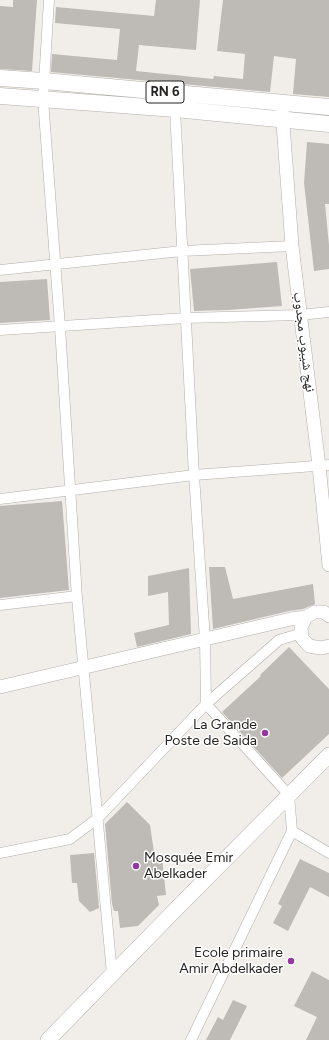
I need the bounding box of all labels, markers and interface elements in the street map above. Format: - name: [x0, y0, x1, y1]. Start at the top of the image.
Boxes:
- road number: RN 6: [146, 81, 184, 103]
- street label: نهج شيبوب مجدوب: [290, 291, 318, 393]
- place label: La Grande Poste de Saida: [164, 717, 257, 750]
- marker: La Grande Poste de Saida: [260, 728, 270, 738]
- place label: Mosquée Emir Abelkader: [144, 850, 233, 882]
- marker: Mosquée Emir Abelkader: [131, 861, 141, 871]
- place label: Ecole primaire Amir Abdelkader: [179, 945, 283, 978]
- marker: Ecole primaire Amir Abdelkader: [286, 956, 296, 966]

